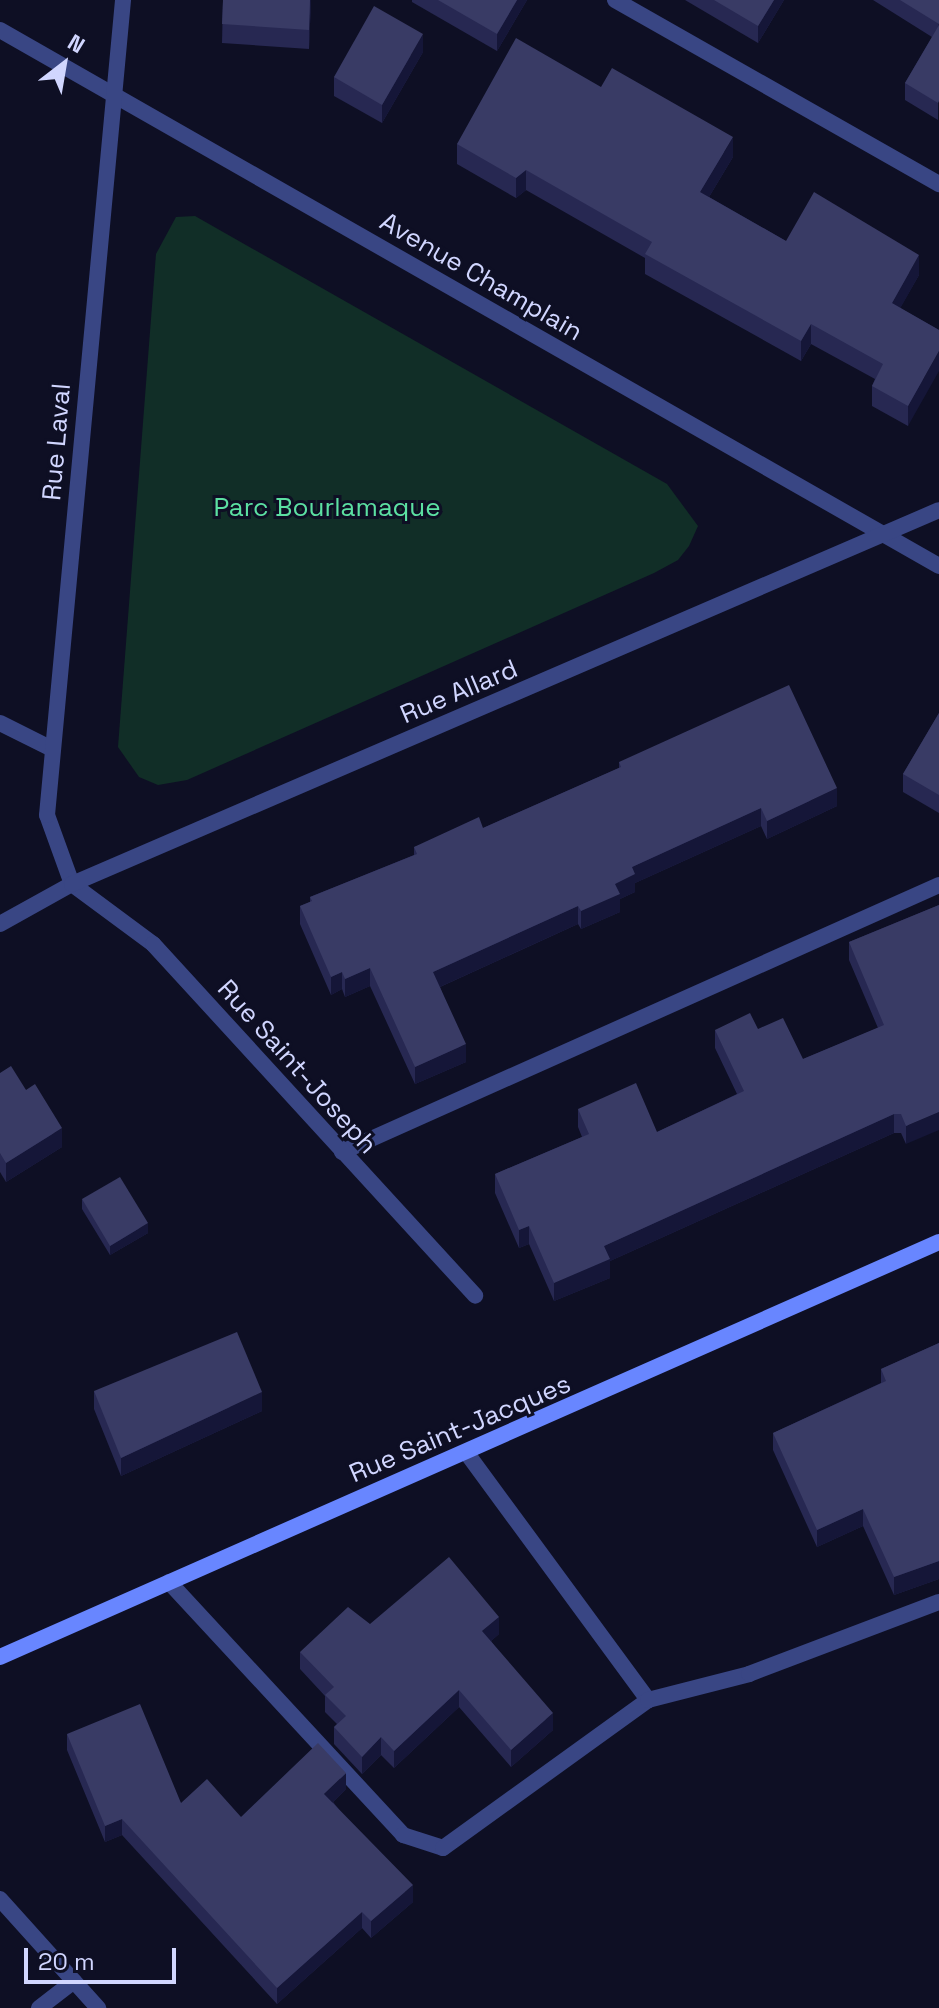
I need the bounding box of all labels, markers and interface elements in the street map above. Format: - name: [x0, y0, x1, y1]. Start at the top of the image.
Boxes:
- north arrow: [24, 24, 104, 104]
- text: N: [63, 28, 90, 59]
- street label: Avenue Champlain: [374, 206, 588, 348]
- street label: Rue Laval: [36, 382, 78, 502]
- park label: Parc Bourlamaque: [213, 492, 441, 524]
- street label: Rue Allard: [396, 653, 522, 731]
- street label: Rue Saint-Joseph: [211, 974, 383, 1160]
- street label: Rue Saint-Jacques: [345, 1368, 575, 1490]
- scale bar: [28, 1932, 180, 1982]
- text: 20 m: [38, 1946, 95, 1977]

